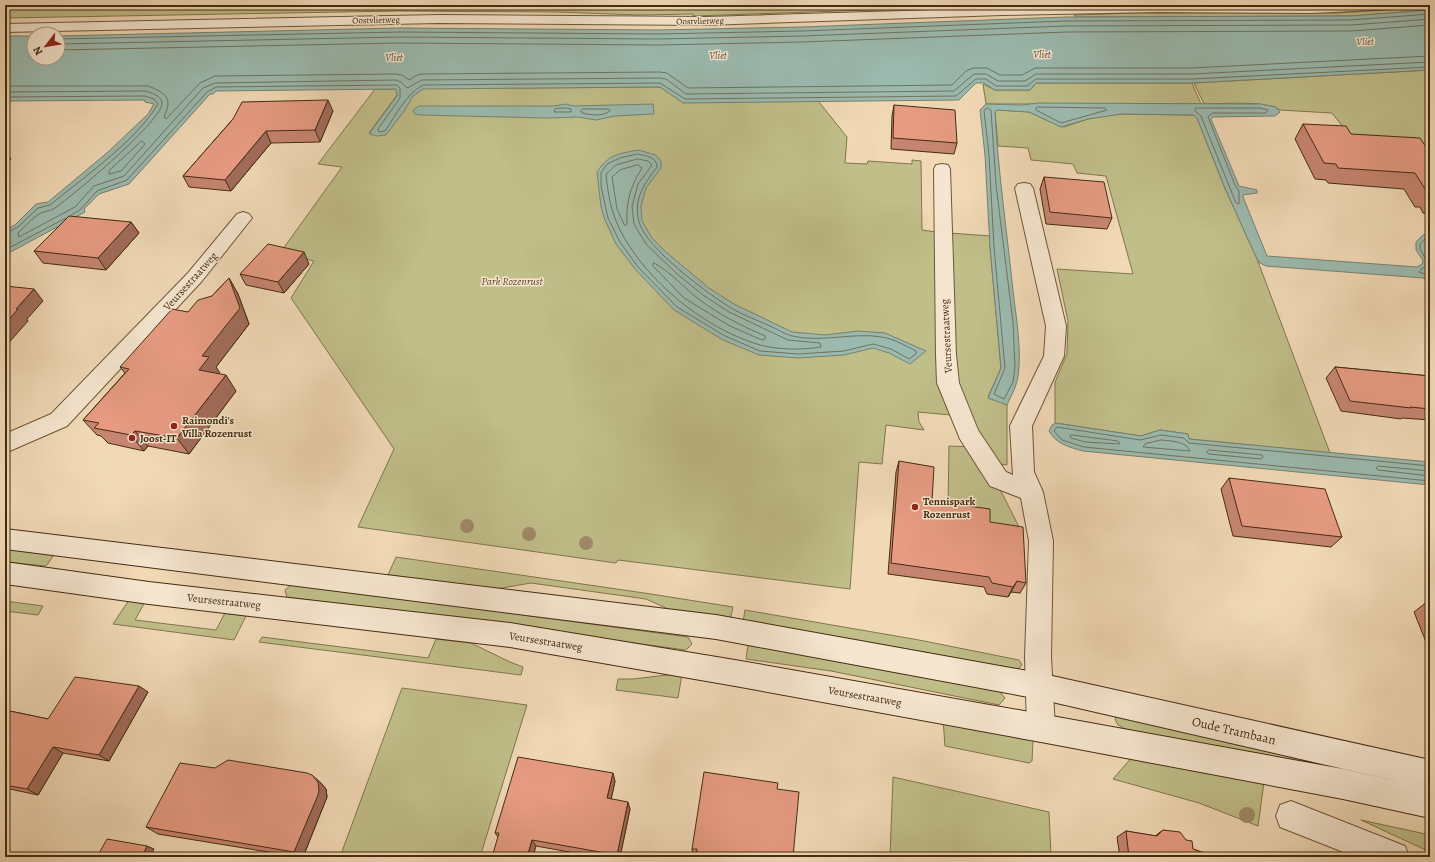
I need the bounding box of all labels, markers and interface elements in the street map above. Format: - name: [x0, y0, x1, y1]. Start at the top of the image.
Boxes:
- street label: Oostvlietweg: [352, 14, 400, 26]
- street label: Oostvlietweg: [676, 15, 724, 27]
- north arrow: [26, 26, 66, 66]
- water label: Vliet: [1356, 35, 1375, 48]
- text: N: [29, 44, 46, 58]
- water label: Vliet: [1033, 48, 1052, 61]
- water label: Vliet: [709, 49, 728, 62]
- water label: Vliet: [385, 51, 404, 64]
- street label: Veursestraatweg: [159, 248, 221, 315]
- park label: Park Rozenrust: [481, 274, 544, 289]
- street label: Veursestraatweg: [937, 298, 956, 374]
- place label: Raimondi's Villa Rozenrust: [181, 413, 252, 441]
- marker: Raimondi's Villa Rozenrust: [169, 421, 179, 431]
- place label: Joost-IT: [140, 431, 177, 446]
- marker: Joost-IT: [127, 433, 137, 443]
- place label: Tennispark Rozenrust: [923, 494, 976, 522]
- marker: Tennispark Rozenrust: [910, 502, 920, 512]
- street label: Veursestraatweg: [185, 590, 262, 613]
- street label: Veursestraatweg: [507, 628, 584, 655]
- street label: Veursestraatweg: [826, 682, 903, 710]
- street label: Oude Trambaan: [1190, 713, 1278, 748]

